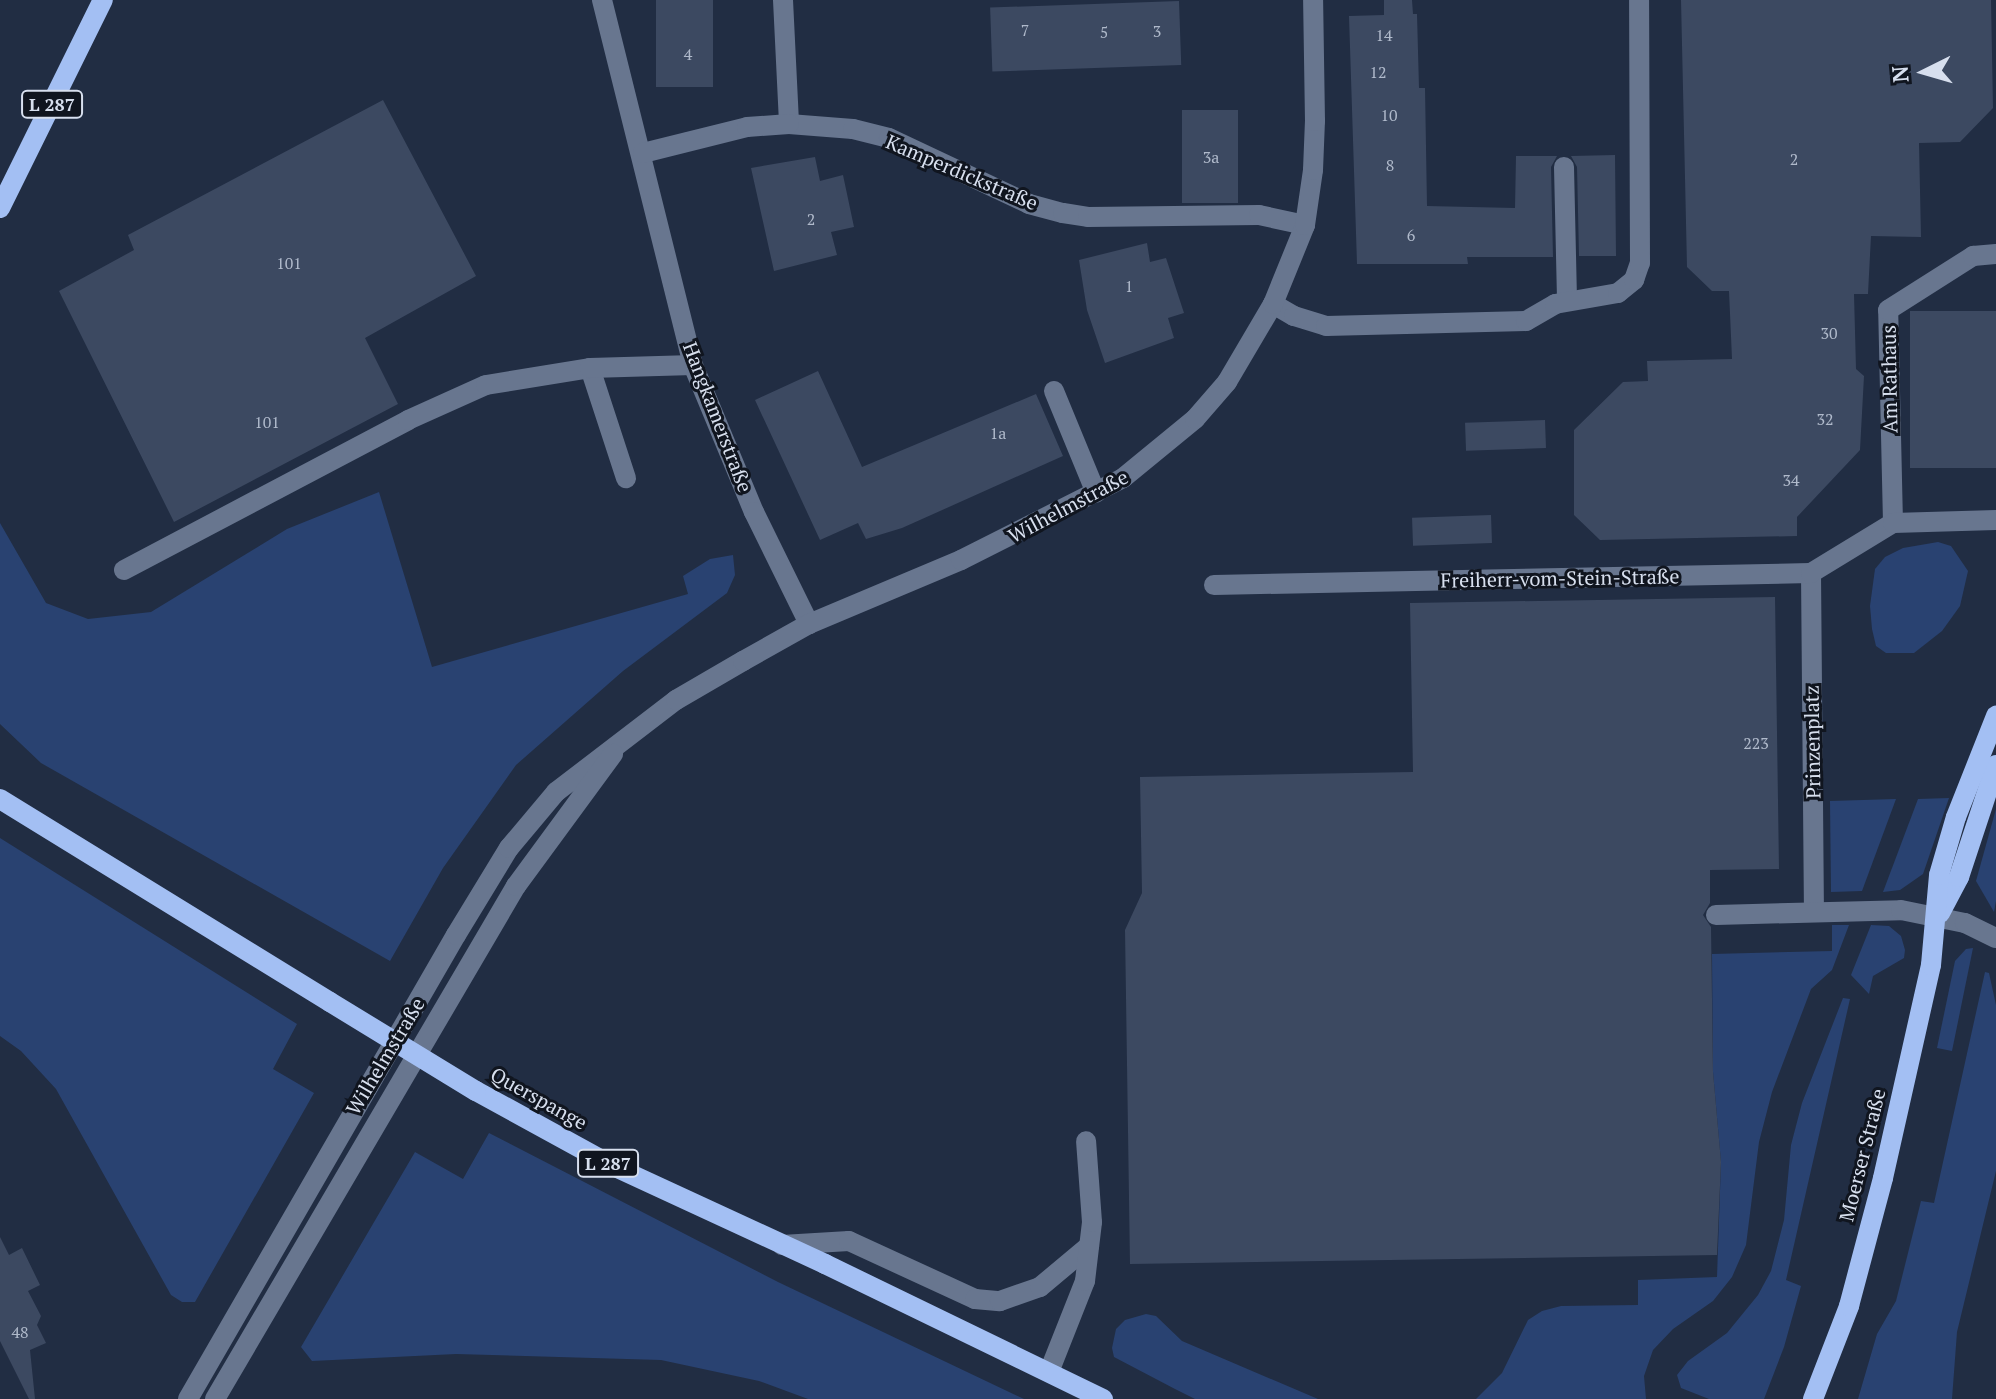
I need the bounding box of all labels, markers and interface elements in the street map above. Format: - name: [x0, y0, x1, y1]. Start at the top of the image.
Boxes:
- house number: 7: [1021, 20, 1029, 40]
- house number: 3: [1153, 21, 1161, 41]
- house number: 5: [1100, 22, 1108, 42]
- house number: 14: [1375, 25, 1393, 45]
- north arrow: [1884, 32, 1964, 112]
- house number: 4: [684, 44, 692, 64]
- house number: 12: [1369, 62, 1387, 82]
- text: N: [1884, 65, 1915, 84]
- road number: L 287: [20, 90, 84, 118]
- house number: 10: [1380, 105, 1398, 125]
- street label: Kamperdickstraße: [882, 129, 1042, 215]
- house number: 3a: [1203, 147, 1219, 167]
- house number: 2: [1790, 149, 1798, 169]
- house number: 8: [1386, 155, 1394, 175]
- house number: 2: [807, 209, 815, 229]
- house number: 6: [1407, 225, 1415, 245]
- house number: 101: [276, 253, 302, 273]
- house number: 1: [1125, 276, 1133, 296]
- house number: 30: [1820, 323, 1838, 343]
- street label: Am Rathaus: [1876, 325, 1902, 433]
- street label: Hangkamerstraße: [678, 338, 758, 496]
- house number: 32: [1816, 409, 1834, 429]
- house number: 101: [254, 412, 280, 432]
- house number: 1a: [990, 423, 1006, 443]
- street label: Wilhelmstraße: [1004, 464, 1132, 548]
- house number: 34: [1782, 470, 1800, 490]
- street label: Freiherr-vom-Stein-Straße: [1440, 564, 1680, 592]
- street label: Prinzenplatz: [1799, 685, 1825, 799]
- house number: 223: [1743, 733, 1769, 753]
- street label: Wilhelmstraße: [341, 993, 429, 1119]
- street label: Querspange: [487, 1062, 591, 1134]
- street label: Moerser Straße: [1834, 1086, 1890, 1224]
- road number: L 287: [576, 1149, 640, 1177]
- house number: 48: [11, 1322, 29, 1342]

